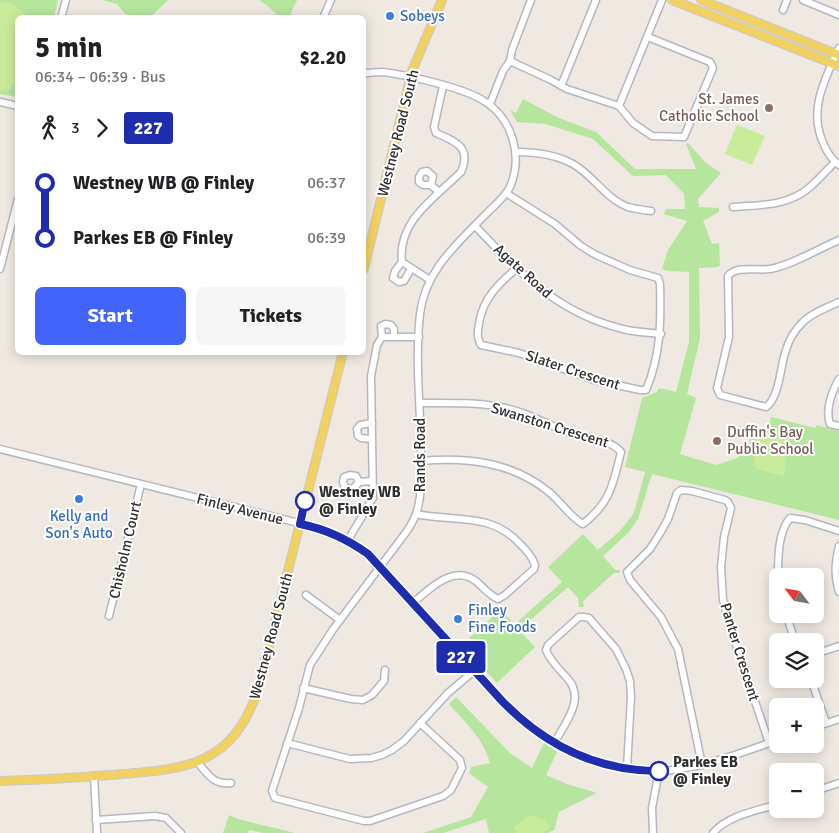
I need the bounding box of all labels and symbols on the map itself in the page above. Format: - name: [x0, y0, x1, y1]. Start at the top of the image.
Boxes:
- place label: Sobeys: [400, 7, 445, 25]
- marker: Sobeys: [384, 10, 396, 22]
- street label: Westney Road South: [373, 68, 423, 198]
- place label: St. James Catholic School: [659, 90, 759, 125]
- marker: St. James Catholic School: [763, 102, 775, 114]
- street label: Agate Road: [490, 240, 556, 302]
- street label: Slater Crescent: [524, 346, 622, 394]
- street label: Swanston Crescent: [489, 399, 611, 451]
- street label: Rands Road: [411, 418, 429, 492]
- place label: Duffin's Bay Public School: [727, 423, 814, 458]
- marker: Duffin's Bay Public School: [711, 435, 723, 447]
- place label: Westney WB @ Finley: [319, 483, 401, 518]
- street label: Finley Avenue: [195, 490, 285, 528]
- marker: Westney WB @ Finley: [295, 491, 315, 511]
- marker: Kelly and Son's Auto: [73, 493, 85, 505]
- street label: Chisholm Court: [105, 499, 145, 601]
- place label: Kelly and Son's Auto: [45, 507, 113, 542]
- north arrow: [769, 568, 824, 622]
- street label: Westney Road South: [245, 571, 297, 701]
- place label: Finley Fine Foods: [468, 601, 537, 636]
- street label: Panter Crescent: [717, 601, 763, 703]
- marker: Finley Fine Foods: [452, 613, 464, 625]
- line badge: 227: [432, 641, 490, 673]
- place label: Parkes EB @ Finley: [673, 753, 738, 788]
- marker: Parkes EB @ Finley: [649, 761, 669, 781]

